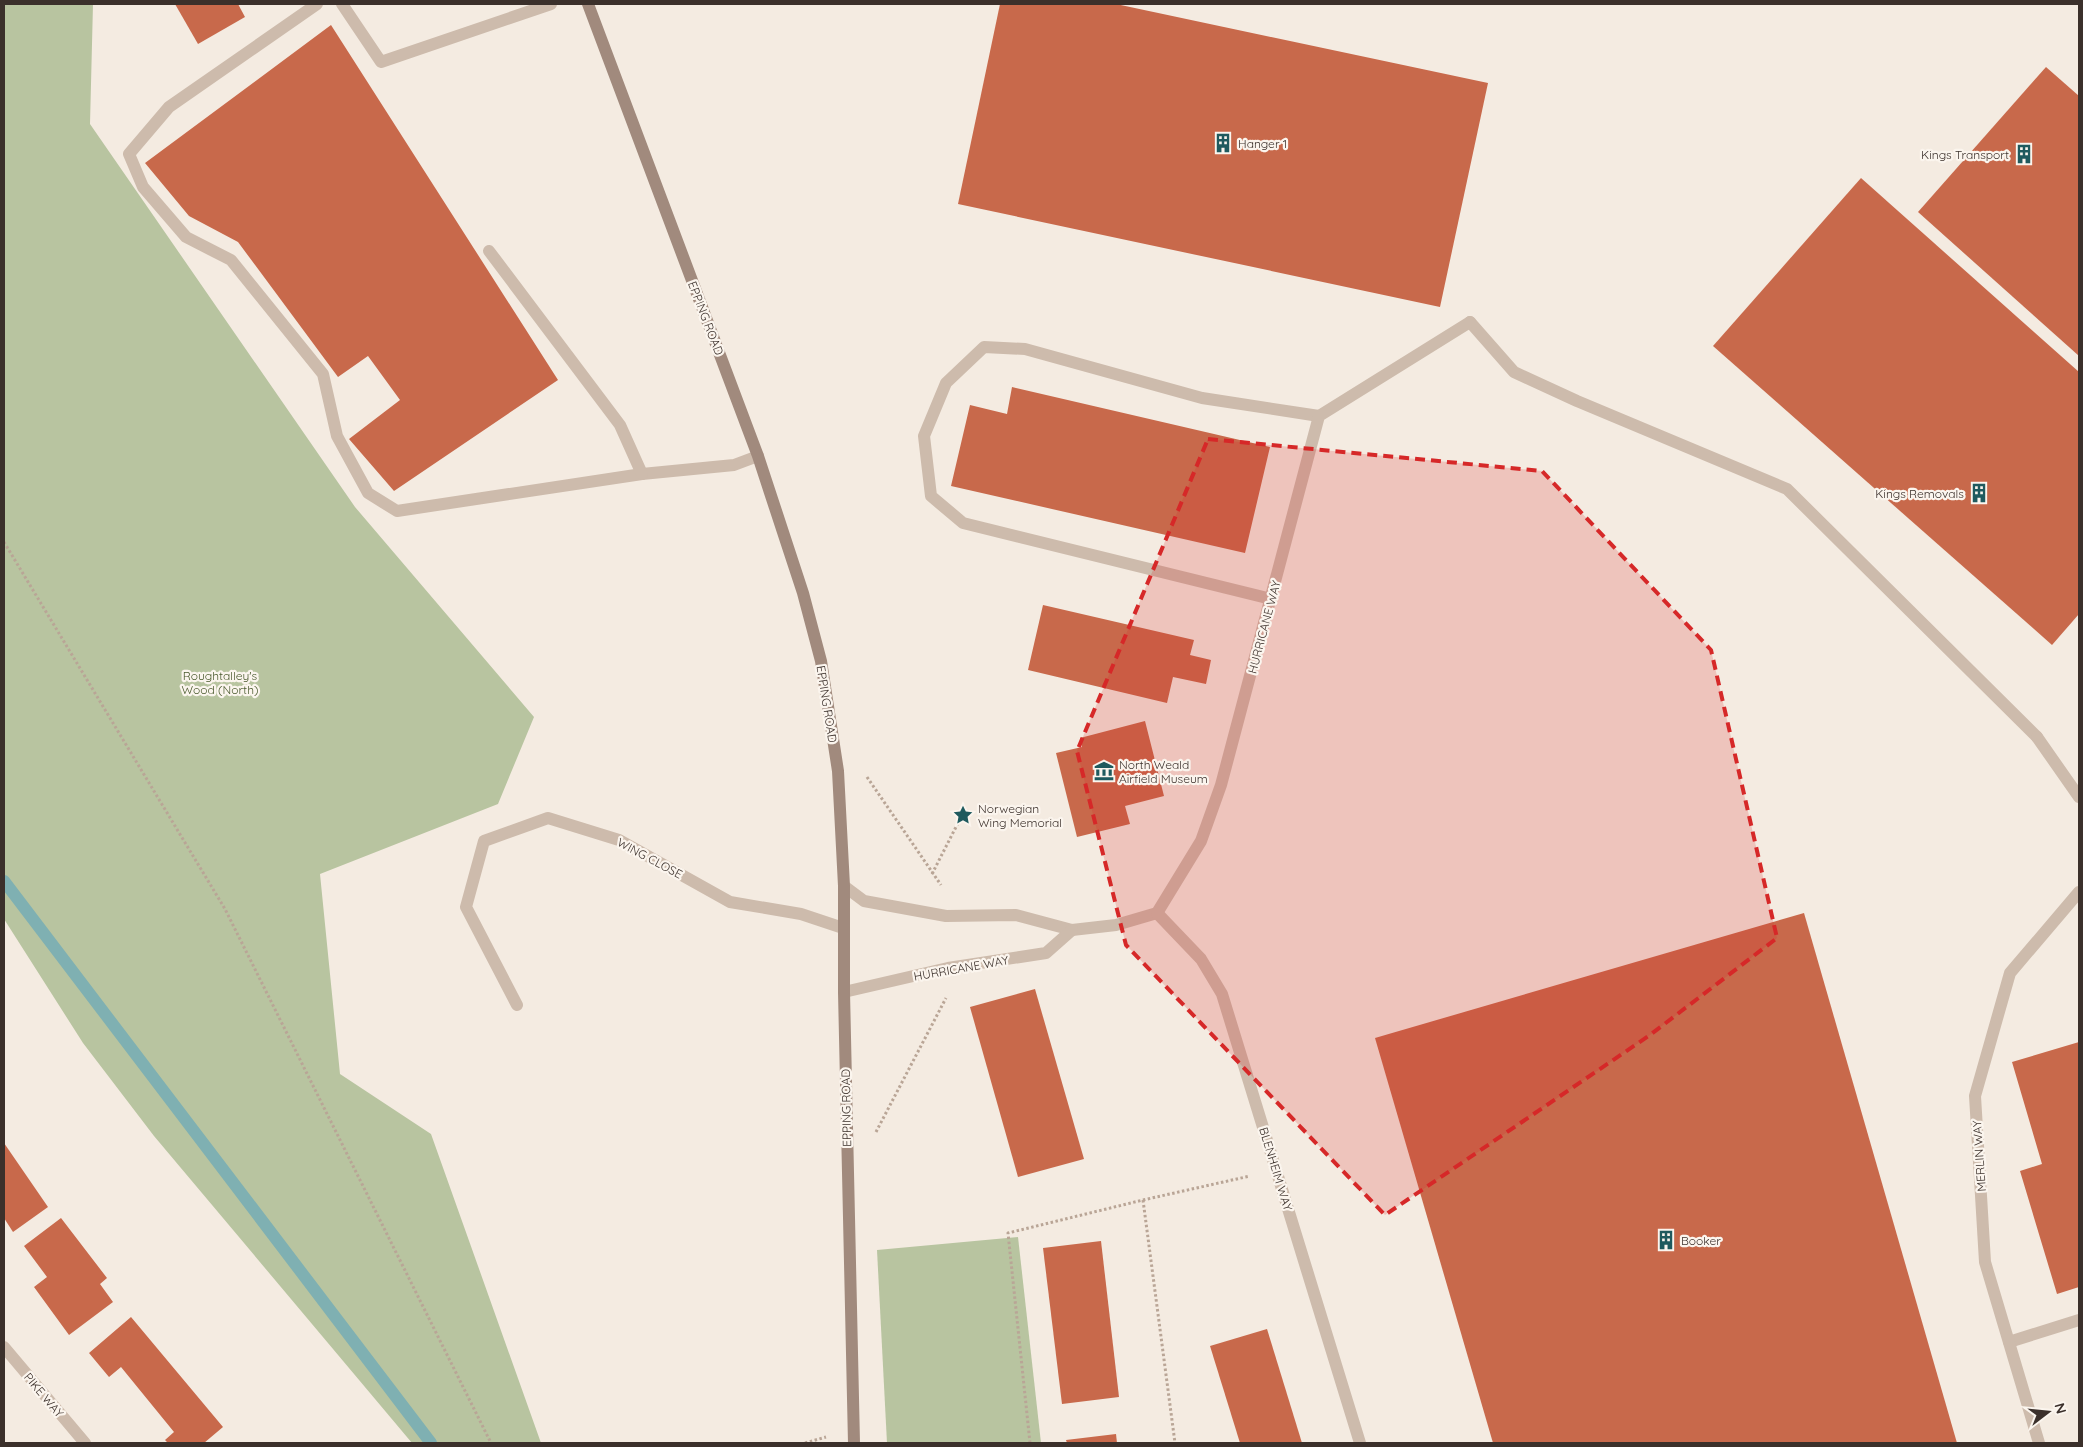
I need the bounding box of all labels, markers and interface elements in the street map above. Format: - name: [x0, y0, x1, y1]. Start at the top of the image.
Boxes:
- building icon: Hanger 1: [1212, 132, 1234, 154]
- place label: Hanger 1: [1238, 136, 1287, 151]
- building icon: Kings Transport: [2013, 143, 2035, 165]
- place label: Kings Transport: [1921, 147, 2009, 162]
- street label: EPPING ROAD: [685, 279, 727, 357]
- building icon: Kings Removals: [1968, 482, 1990, 504]
- place label: Kings Removals: [1875, 486, 1964, 501]
- street label: HURRICANE WAY: [1244, 578, 1284, 675]
- street label: EPPING ROAD: [813, 664, 841, 744]
- park label: Roughtalley's Wood (North): [182, 668, 258, 697]
- place label: North Weald Airfield Museum: [1119, 757, 1208, 786]
- museum icon: North Weald Airfield Museum: [1093, 760, 1115, 782]
- place label: Norwegian Wing Memorial: [978, 801, 1062, 830]
- place icon: Norwegian Wing Memorial: [952, 804, 974, 826]
- street label: WING CLOSE: [615, 835, 685, 882]
- street label: HURRICANE WAY: [912, 952, 1010, 984]
- street label: EPPING ROAD: [838, 1069, 854, 1147]
- street label: MERLIN WAY: [1969, 1120, 1989, 1192]
- street label: BLENHEIM WAY: [1256, 1125, 1296, 1213]
- building icon: Booker: [1655, 1229, 1677, 1251]
- place label: Booker: [1681, 1233, 1721, 1248]
- street label: PIKE WAY: [21, 1370, 67, 1421]
- north arrow: [2023, 1387, 2073, 1437]
- text: N: [2050, 1401, 2071, 1416]

